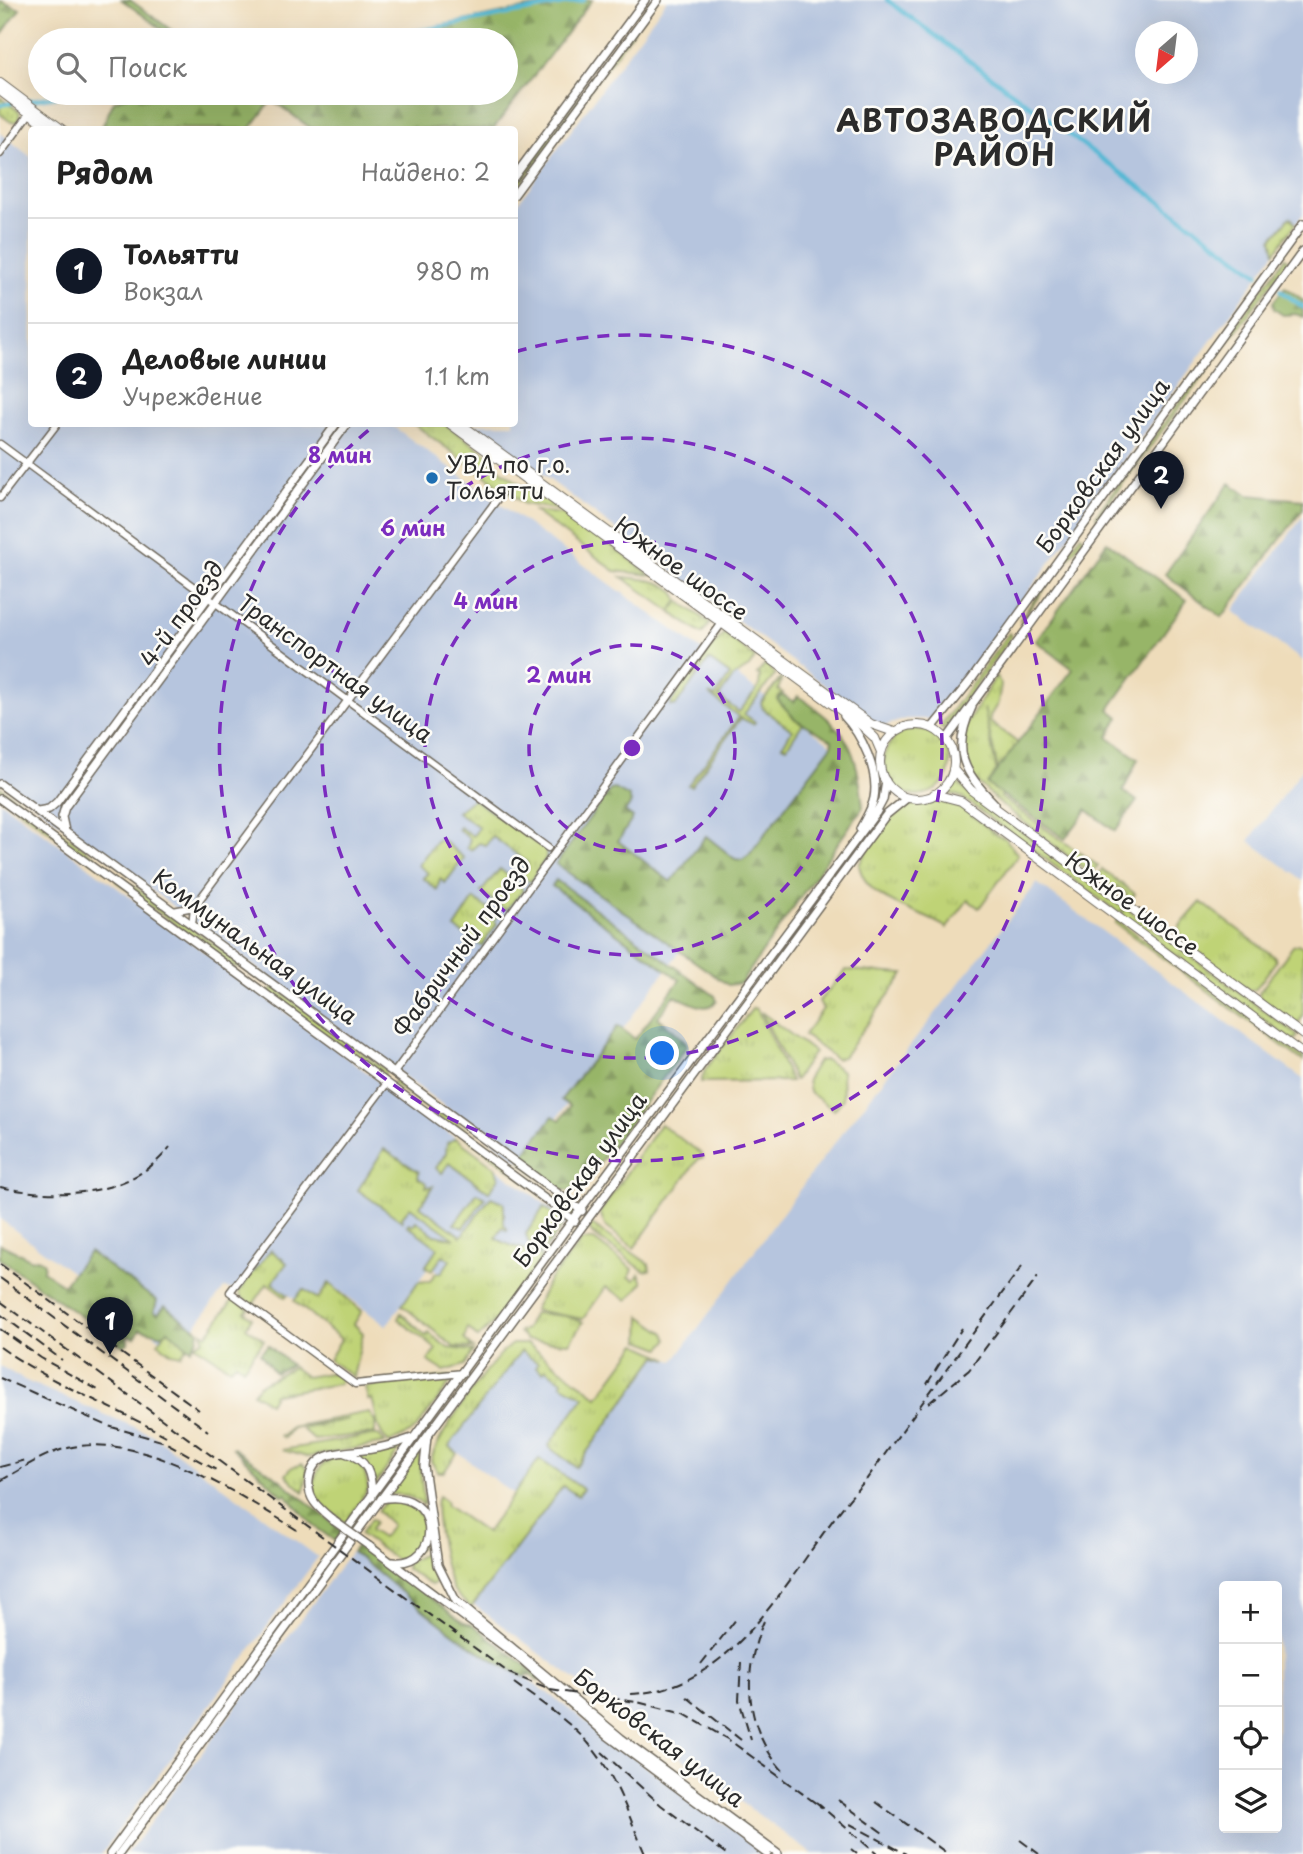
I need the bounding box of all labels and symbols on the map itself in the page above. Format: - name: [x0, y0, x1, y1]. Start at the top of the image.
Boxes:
- north arrow: [1135, 21, 1198, 84]
- district label: АВТОЗАВОДСКИЙ РАЙОН: [836, 97, 1154, 176]
- street label: Борковская улица: [1026, 370, 1178, 560]
- text: 8 мин: [308, 438, 372, 470]
- place label: УВД по г.о. Тольятти: [446, 446, 571, 507]
- pin: 2: [1138, 451, 1184, 509]
- marker: УВД по г.о. Тольятти: [424, 470, 440, 486]
- street label: Южное шоссе: [608, 507, 756, 628]
- text: 6 мин: [380, 511, 446, 543]
- street label: 4-й проезд: [130, 553, 231, 674]
- text: 4 мин: [453, 584, 519, 616]
- street label: Транспортная улица: [231, 585, 441, 751]
- text: 2 мин: [526, 658, 592, 690]
- centre of rings: [620, 736, 644, 760]
- street label: Южное шоссе: [1059, 842, 1207, 963]
- street label: Фабричный проезд: [383, 849, 538, 1044]
- street label: Коммунальная улица: [146, 859, 366, 1033]
- your location: [645, 1036, 679, 1070]
- street label: Борковская улица: [503, 1084, 655, 1274]
- pin: 1: [87, 1297, 133, 1355]
- street label: Борковская улица: [567, 1659, 753, 1815]

